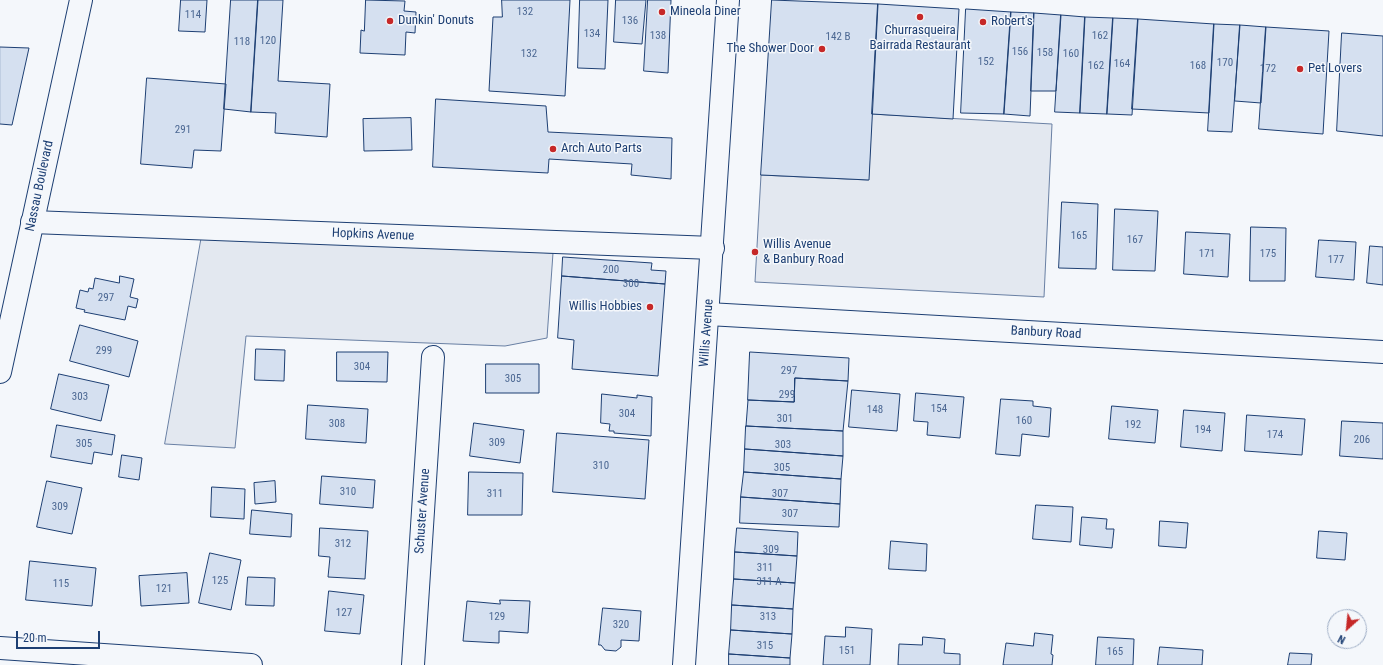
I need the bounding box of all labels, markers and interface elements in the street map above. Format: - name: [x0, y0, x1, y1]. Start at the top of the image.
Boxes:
- place label: Mineola Diner: [670, 4, 741, 20]
- house number: 132: [517, 5, 533, 19]
- marker: Mineola Diner: [657, 7, 667, 17]
- house number: 114: [185, 8, 201, 22]
- marker: Churrasqueira Bairrada Restaurant: [915, 12, 925, 22]
- place label: Dunkin' Donuts: [398, 13, 474, 29]
- house number: 136: [622, 14, 638, 28]
- place label: Robert's: [991, 14, 1033, 30]
- marker: Dunkin' Donuts: [385, 16, 395, 26]
- marker: Robert's: [978, 17, 988, 27]
- place label: Churrasqueira Bairrada Restaurant: [869, 23, 971, 54]
- house number: 134: [584, 27, 600, 41]
- house number: 138: [650, 29, 666, 43]
- house number: 162: [1092, 29, 1108, 43]
- house number: 142 B: [826, 30, 850, 44]
- house number: 120: [260, 34, 276, 48]
- house number: 118: [234, 35, 250, 49]
- place label: The Shower Door: [726, 41, 814, 57]
- marker: The Shower Door: [817, 44, 827, 54]
- house number: 156: [1012, 45, 1028, 59]
- house number: 158: [1037, 46, 1053, 60]
- house number: 132: [521, 47, 537, 61]
- house number: 160: [1063, 47, 1079, 61]
- house number: 152: [978, 55, 994, 69]
- house number: 170: [1217, 56, 1233, 70]
- house number: 164: [1114, 57, 1130, 71]
- house number: 162: [1088, 59, 1104, 73]
- house number: 168: [1190, 59, 1206, 73]
- place label: Pet Lovers: [1308, 61, 1362, 77]
- house number: 172: [1260, 62, 1276, 76]
- marker: Pet Lovers: [1295, 64, 1305, 74]
- house number: 291: [175, 123, 191, 137]
- street label: Nassau Boulevard: [23, 139, 57, 233]
- place label: Arch Auto Parts: [561, 141, 642, 157]
- marker: Arch Auto Parts: [548, 144, 558, 154]
- street label: Hopkins Avenue: [332, 226, 414, 244]
- house number: 165: [1071, 229, 1087, 243]
- house number: 167: [1127, 233, 1143, 247]
- place label: Willis Avenue & Banbury Road: [763, 237, 844, 268]
- marker: Willis Avenue & Banbury Road: [750, 247, 760, 257]
- house number: 171: [1199, 247, 1215, 261]
- house number: 175: [1260, 247, 1276, 261]
- house number: 177: [1328, 253, 1344, 267]
- house number: 200: [603, 263, 619, 277]
- house number: 300: [623, 277, 639, 291]
- house number: 297: [98, 291, 114, 305]
- street label: Willis Avenue: [697, 298, 717, 368]
- place label: Willis Hobbies: [569, 299, 642, 315]
- marker: Willis Hobbies: [645, 302, 655, 312]
- street label: Banbury Road: [1010, 323, 1082, 343]
- house number: 299: [96, 344, 112, 358]
- house number: 304: [354, 360, 370, 374]
- house number: 297: [781, 364, 797, 378]
- house number: 305: [505, 372, 521, 386]
- house number: 299: [779, 388, 795, 402]
- house number: 303: [72, 390, 88, 404]
- house number: 154: [931, 402, 947, 416]
- house number: 148: [867, 403, 883, 417]
- house number: 304: [619, 407, 635, 421]
- house number: 301: [777, 412, 793, 426]
- house number: 160: [1016, 414, 1032, 428]
- house number: 308: [329, 417, 345, 431]
- house number: 192: [1125, 418, 1141, 432]
- house number: 194: [1195, 423, 1211, 437]
- house number: 174: [1267, 428, 1283, 442]
- house number: 206: [1354, 433, 1370, 447]
- house number: 309: [489, 436, 505, 450]
- house number: 305: [76, 437, 92, 451]
- house number: 303: [775, 438, 791, 452]
- house number: 310: [593, 459, 609, 473]
- house number: 305: [774, 461, 790, 475]
- street label: Schuster Avenue: [412, 468, 434, 554]
- house number: 310: [340, 485, 356, 499]
- house number: 311: [487, 487, 503, 501]
- house number: 307: [772, 487, 788, 501]
- house number: 309: [52, 500, 68, 514]
- house number: 307: [782, 507, 798, 521]
- house number: 312: [335, 537, 351, 551]
- house number: 309: [763, 543, 779, 557]
- house number: 311: [757, 561, 773, 575]
- house number: 125: [212, 574, 228, 588]
- house number: 311 A: [756, 575, 782, 589]
- house number: 115: [53, 577, 69, 591]
- house number: 121: [156, 582, 172, 596]
- house number: 127: [336, 606, 352, 620]
- north arrow: [1327, 609, 1367, 649]
- house number: 129: [489, 610, 505, 624]
- house number: 313: [760, 610, 776, 624]
- house number: 320: [613, 618, 629, 632]
- scale bar: [18, 623, 102, 649]
- text: 20 m: [23, 631, 47, 645]
- text: N: [1336, 632, 1348, 647]
- house number: 315: [757, 639, 773, 653]
- house number: 151: [839, 644, 855, 658]
- house number: 165: [1107, 645, 1123, 659]

